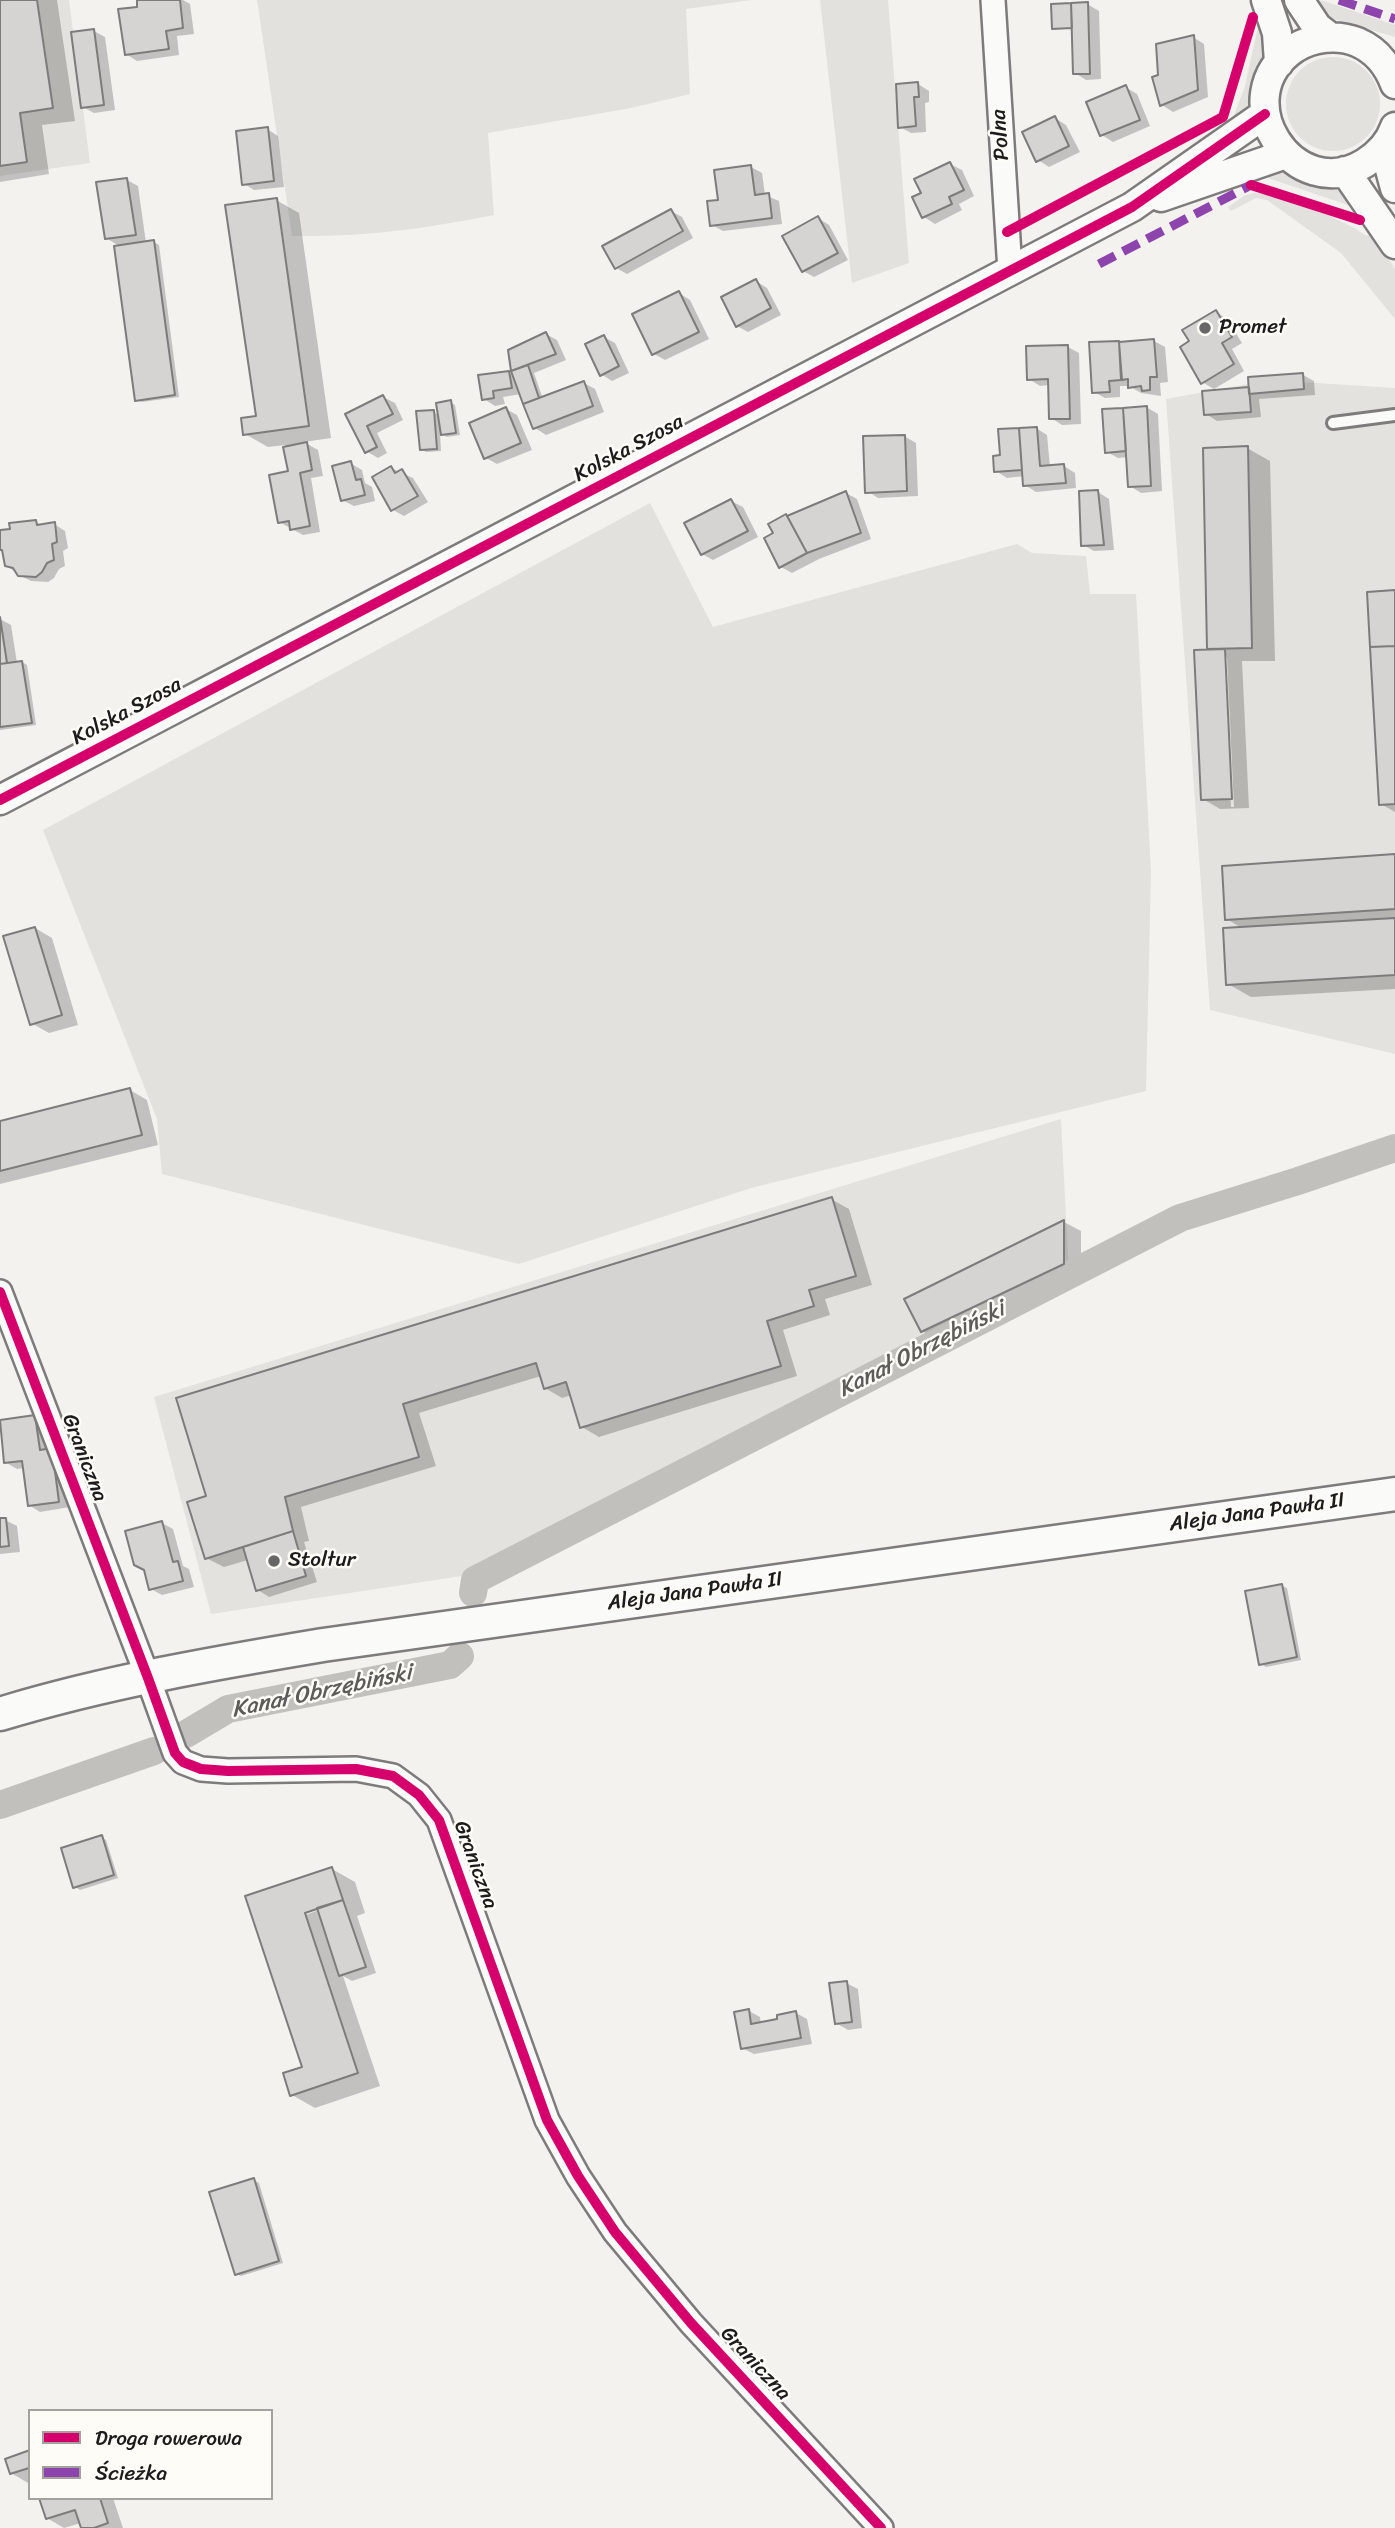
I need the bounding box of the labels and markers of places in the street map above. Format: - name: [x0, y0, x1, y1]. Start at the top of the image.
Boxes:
- place label: Promet: [1219, 315, 1286, 341]
- marker: Promet: [1197, 320, 1213, 336]
- place label: Stoltur: [288, 1548, 355, 1574]
- marker: Stoltur: [266, 1553, 282, 1569]

